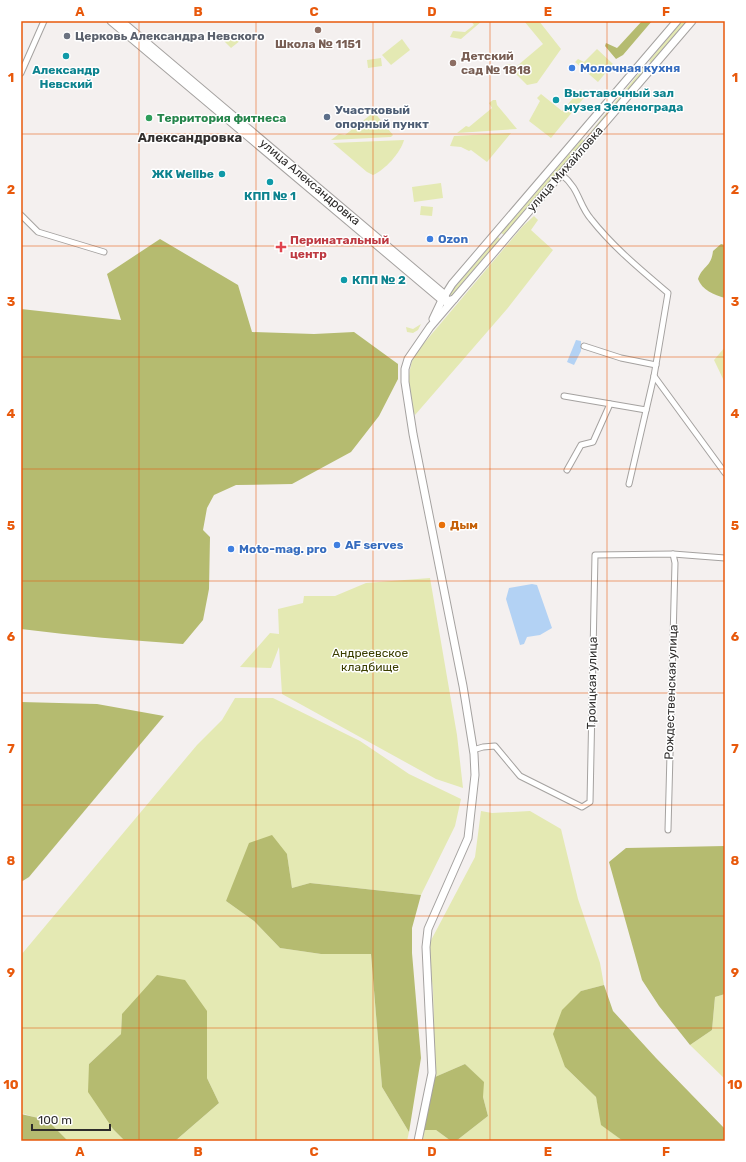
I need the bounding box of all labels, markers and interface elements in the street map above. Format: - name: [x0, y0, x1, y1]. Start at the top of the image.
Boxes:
- text: A: [75, 4, 85, 19]
- text: B: [193, 4, 203, 19]
- text: C: [309, 4, 319, 19]
- text: D: [427, 4, 437, 19]
- text: E: [544, 4, 552, 19]
- text: F: [662, 4, 670, 19]
- marker: Школа № 1151: [313, 25, 323, 35]
- place label: Церковь Александра Невского: [75, 29, 265, 43]
- marker: Церковь Александра Невского: [62, 31, 72, 41]
- place label: Школа № 1151: [275, 37, 361, 51]
- place label: Детский сад № 1818: [461, 49, 531, 77]
- marker: Александр Невский: [61, 51, 71, 61]
- marker: Детский сад № 1818: [448, 58, 458, 68]
- place label: Молочная кухня: [580, 61, 680, 75]
- place label: Александр Невский: [32, 63, 100, 91]
- marker: Молочная кухня: [567, 63, 577, 73]
- text: 1: [8, 70, 14, 85]
- text: 1: [732, 70, 738, 85]
- place label: Выставочный зал музея Зеленограда: [564, 86, 683, 114]
- marker: Выставочный зал музея Зеленограда: [551, 95, 561, 105]
- place label: Участковый опорный пункт: [335, 103, 429, 131]
- place label: Территория фитнеса: [157, 111, 286, 125]
- marker: Участковый опорный пункт: [322, 112, 332, 122]
- marker: Территория фитнеса: [144, 113, 154, 123]
- street label: улица Михайловка: [524, 124, 606, 214]
- district label: Александровка: [138, 130, 242, 145]
- street label: улица Александровка: [257, 136, 363, 228]
- place label: ЖК Wellbe: [152, 167, 214, 181]
- marker: ЖК Wellbe: [217, 169, 227, 179]
- marker: КПП № 1: [265, 177, 275, 187]
- text: 2: [7, 182, 15, 197]
- text: 2: [731, 182, 739, 197]
- place label: КПП № 1: [244, 189, 296, 203]
- place label: Ozon: [438, 232, 468, 246]
- place label: Перинатальный центр: [290, 233, 389, 261]
- marker: Ozon: [425, 234, 435, 244]
- marker: Перинатальный центр: [275, 241, 287, 253]
- place label: КПП № 2: [352, 273, 406, 287]
- marker: КПП № 2: [339, 275, 349, 285]
- text: 3: [7, 294, 16, 309]
- text: 3: [731, 294, 740, 309]
- text: 4: [7, 406, 16, 421]
- text: 4: [731, 406, 740, 421]
- text: 5: [7, 518, 15, 533]
- place label: Дым: [450, 518, 478, 532]
- text: 5: [731, 518, 739, 533]
- marker: Дым: [437, 520, 447, 530]
- place label: AF serves: [345, 538, 404, 552]
- marker: AF serves: [332, 540, 342, 550]
- place label: Moto-mag. pro: [239, 542, 327, 556]
- marker: Moto-mag. pro: [226, 544, 236, 554]
- street label: Рождественская улица: [662, 624, 680, 760]
- text: 6: [7, 629, 16, 644]
- text: 6: [731, 629, 740, 644]
- street label: Троицкая улица: [584, 637, 600, 729]
- park label: Андреевское кладбище: [332, 646, 408, 674]
- text: 7: [7, 741, 15, 756]
- text: 7: [731, 741, 739, 756]
- text: 8: [7, 853, 16, 868]
- text: 8: [731, 853, 740, 868]
- text: 9: [7, 965, 15, 980]
- text: 9: [731, 965, 739, 980]
- text: 10: [3, 1077, 19, 1092]
- text: 10: [727, 1077, 743, 1092]
- scale bar: [32, 1106, 110, 1132]
- text: 100 m: [38, 1113, 72, 1127]
- text: A: [75, 1144, 85, 1159]
- text: B: [193, 1144, 203, 1159]
- text: C: [309, 1144, 319, 1159]
- text: D: [427, 1144, 437, 1159]
- text: E: [544, 1144, 552, 1159]
- text: F: [662, 1144, 670, 1159]

